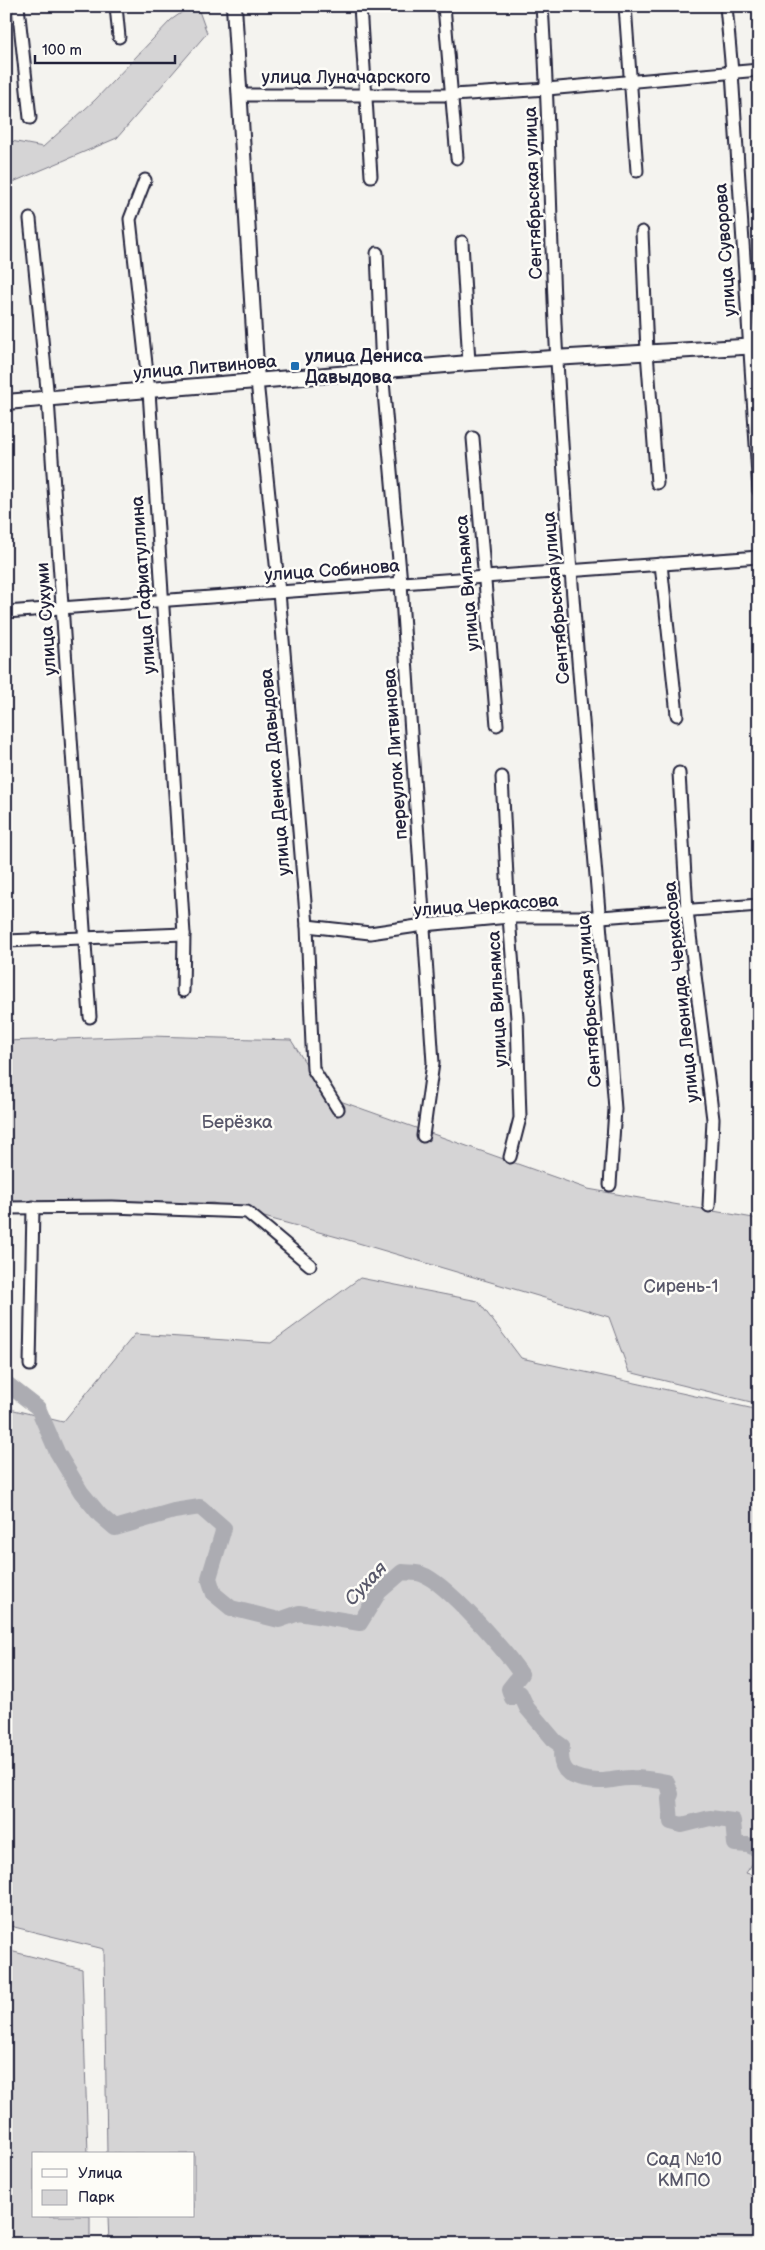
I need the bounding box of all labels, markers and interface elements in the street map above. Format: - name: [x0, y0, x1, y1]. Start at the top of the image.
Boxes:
- scale bar: [35, 32, 175, 64]
- text: 100 m: [42, 41, 82, 60]
- street label: улица Луначарского: [262, 67, 430, 88]
- street label: Сентябрьская улица: [520, 106, 547, 280]
- street label: улица Суворова: [710, 182, 741, 317]
- place label: улица Дениса Давыдова: [305, 346, 423, 388]
- street label: улица Литвинова: [133, 351, 278, 384]
- marker: улица Дениса Давыдова: [289, 360, 301, 372]
- street label: улица Гафиатуллина: [127, 495, 160, 675]
- street label: Сентябрьская улица: [538, 510, 575, 685]
- street label: улица Вильямса: [451, 514, 484, 652]
- street label: улица Собинова: [264, 555, 401, 586]
- street label: улица Сухуми: [32, 562, 61, 676]
- street label: улица Дениса Давыдова: [256, 667, 295, 877]
- street label: переулок Литвинова: [379, 667, 412, 840]
- street label: улица Леонида Черкасова: [659, 880, 704, 1104]
- street label: улица Черкасова: [413, 890, 559, 921]
- street label: Сентябрьская улица: [573, 914, 606, 1088]
- street label: улица Вильямса: [483, 930, 512, 1068]
- park label: Берёзка: [201, 1112, 273, 1133]
- park label: Сирень-1: [643, 1276, 719, 1297]
- water label: Сухая: [340, 1557, 393, 1611]
- park label: Сад №10 КМПО: [646, 2149, 722, 2191]
- legend: [32, 2152, 195, 2218]
- text: Улица: [78, 2164, 123, 2183]
- text: Парк: [78, 2188, 115, 2207]

